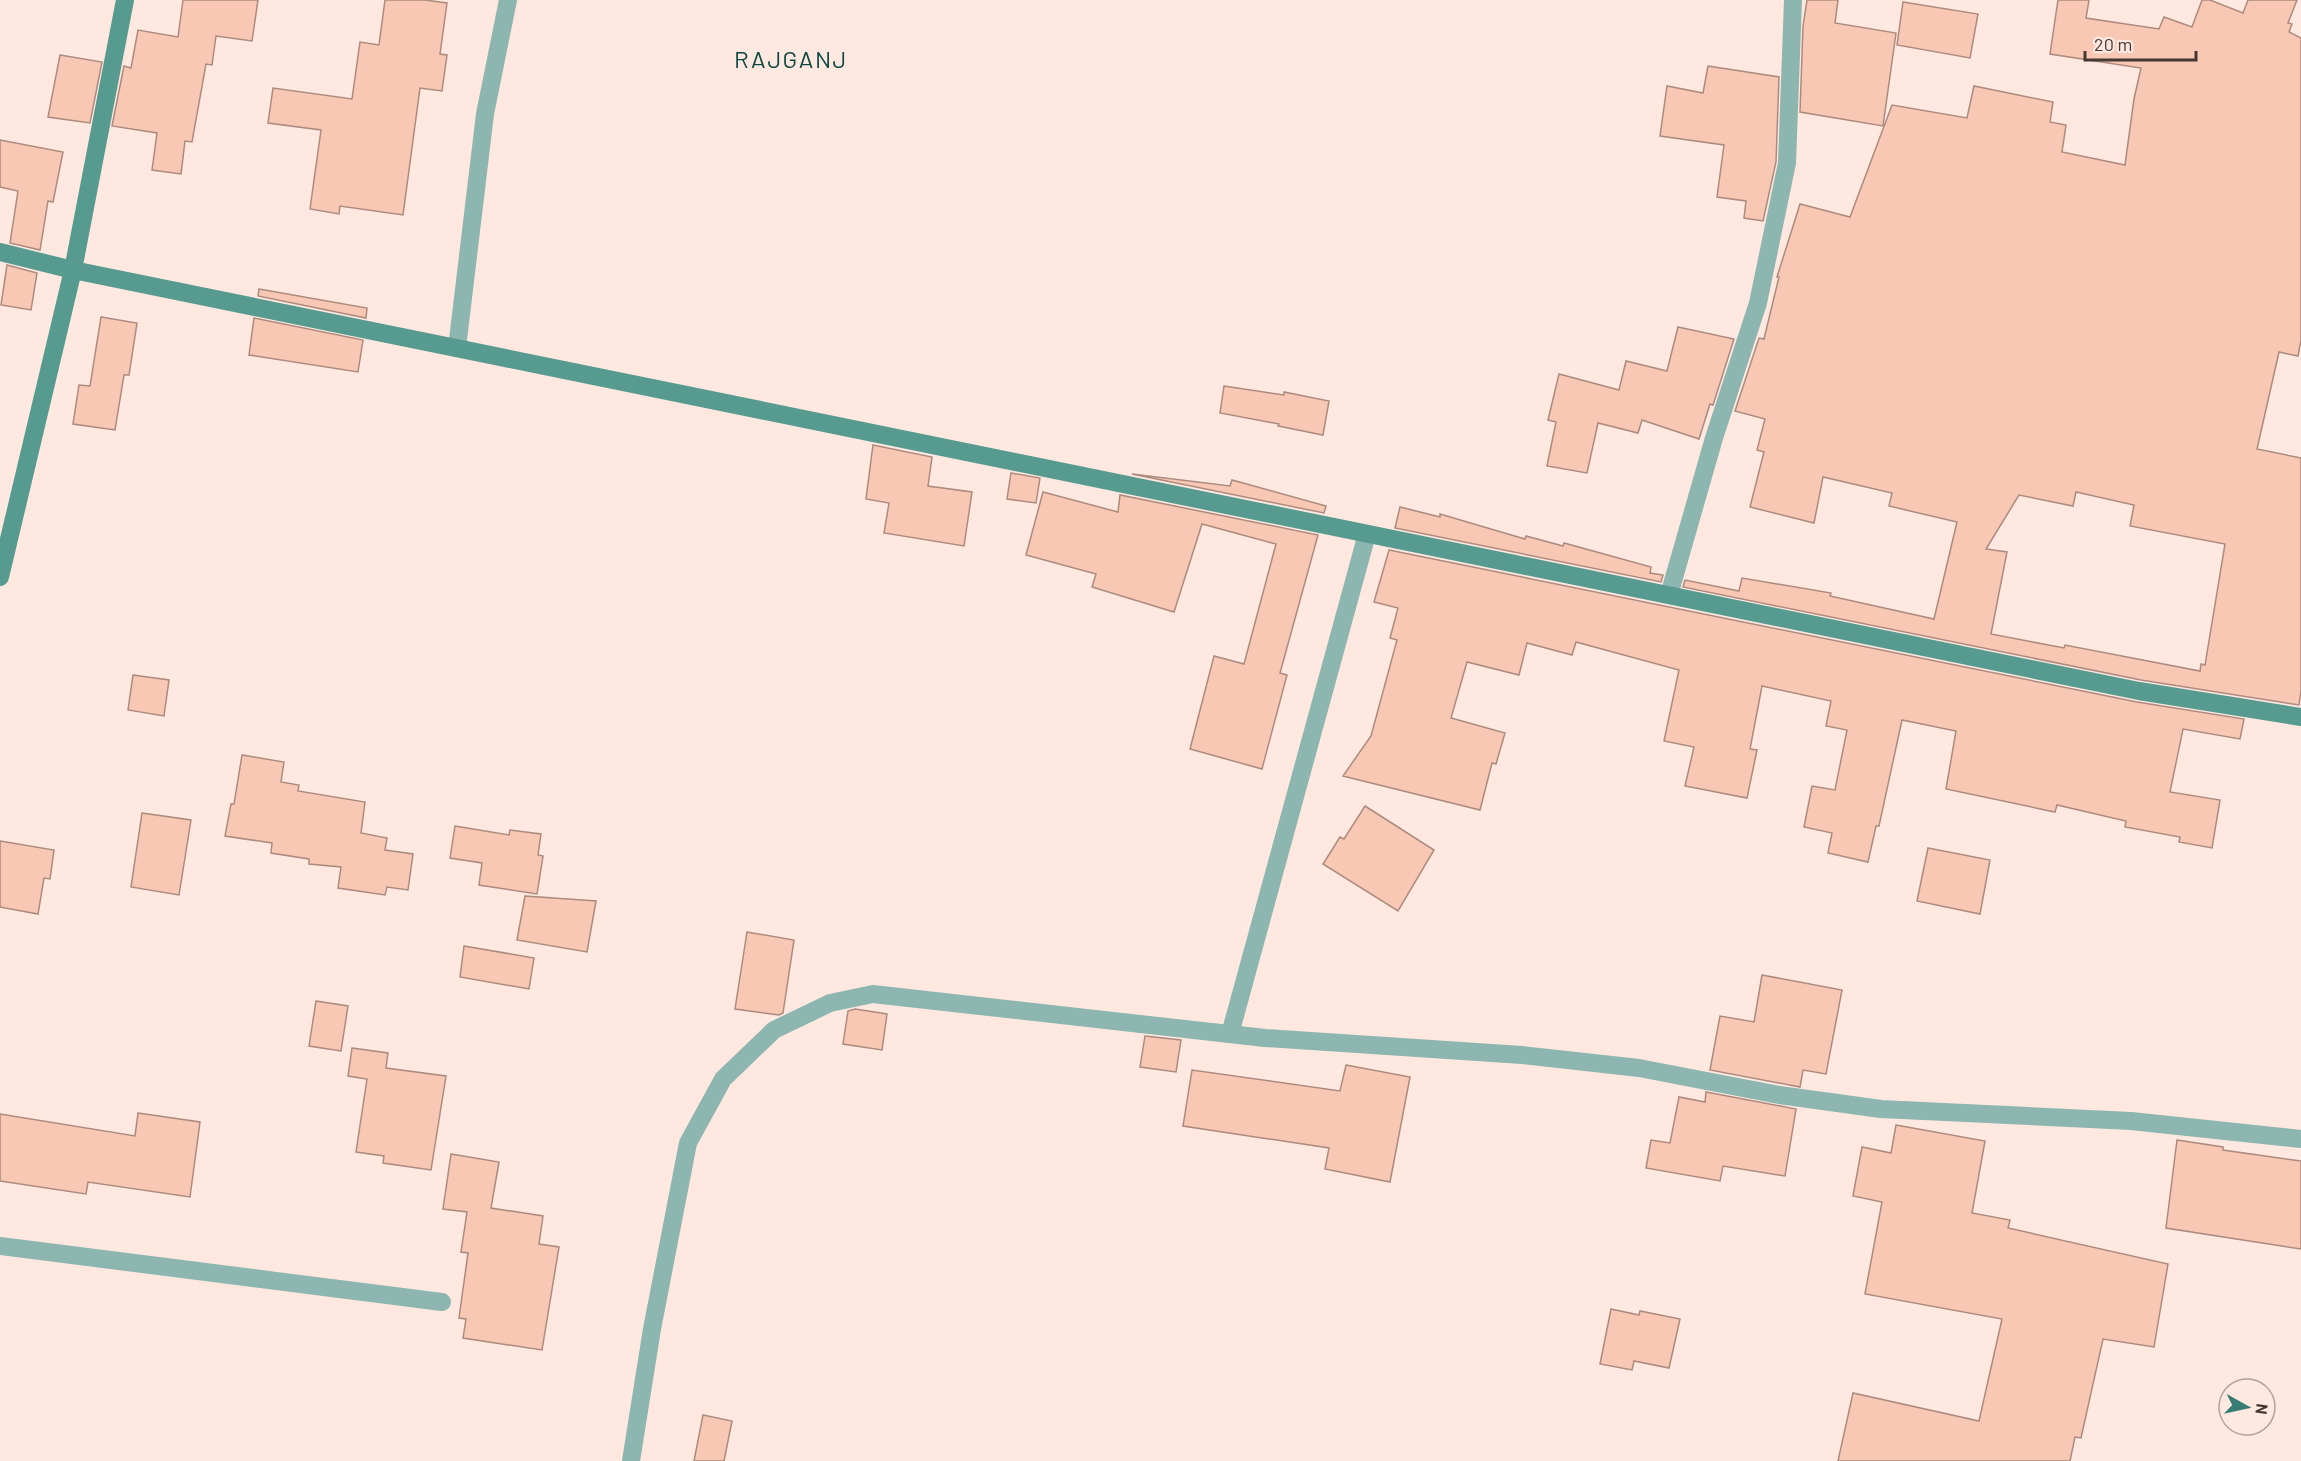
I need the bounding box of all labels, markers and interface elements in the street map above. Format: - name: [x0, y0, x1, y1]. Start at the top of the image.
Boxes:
- scale bar: [2085, 24, 2196, 62]
- text: 20 m: [2094, 33, 2132, 55]
- district label: RAJGANJ: [734, 44, 848, 73]
- north arrow: [2217, 1377, 2277, 1437]
- text: N: [2252, 1403, 2272, 1416]

